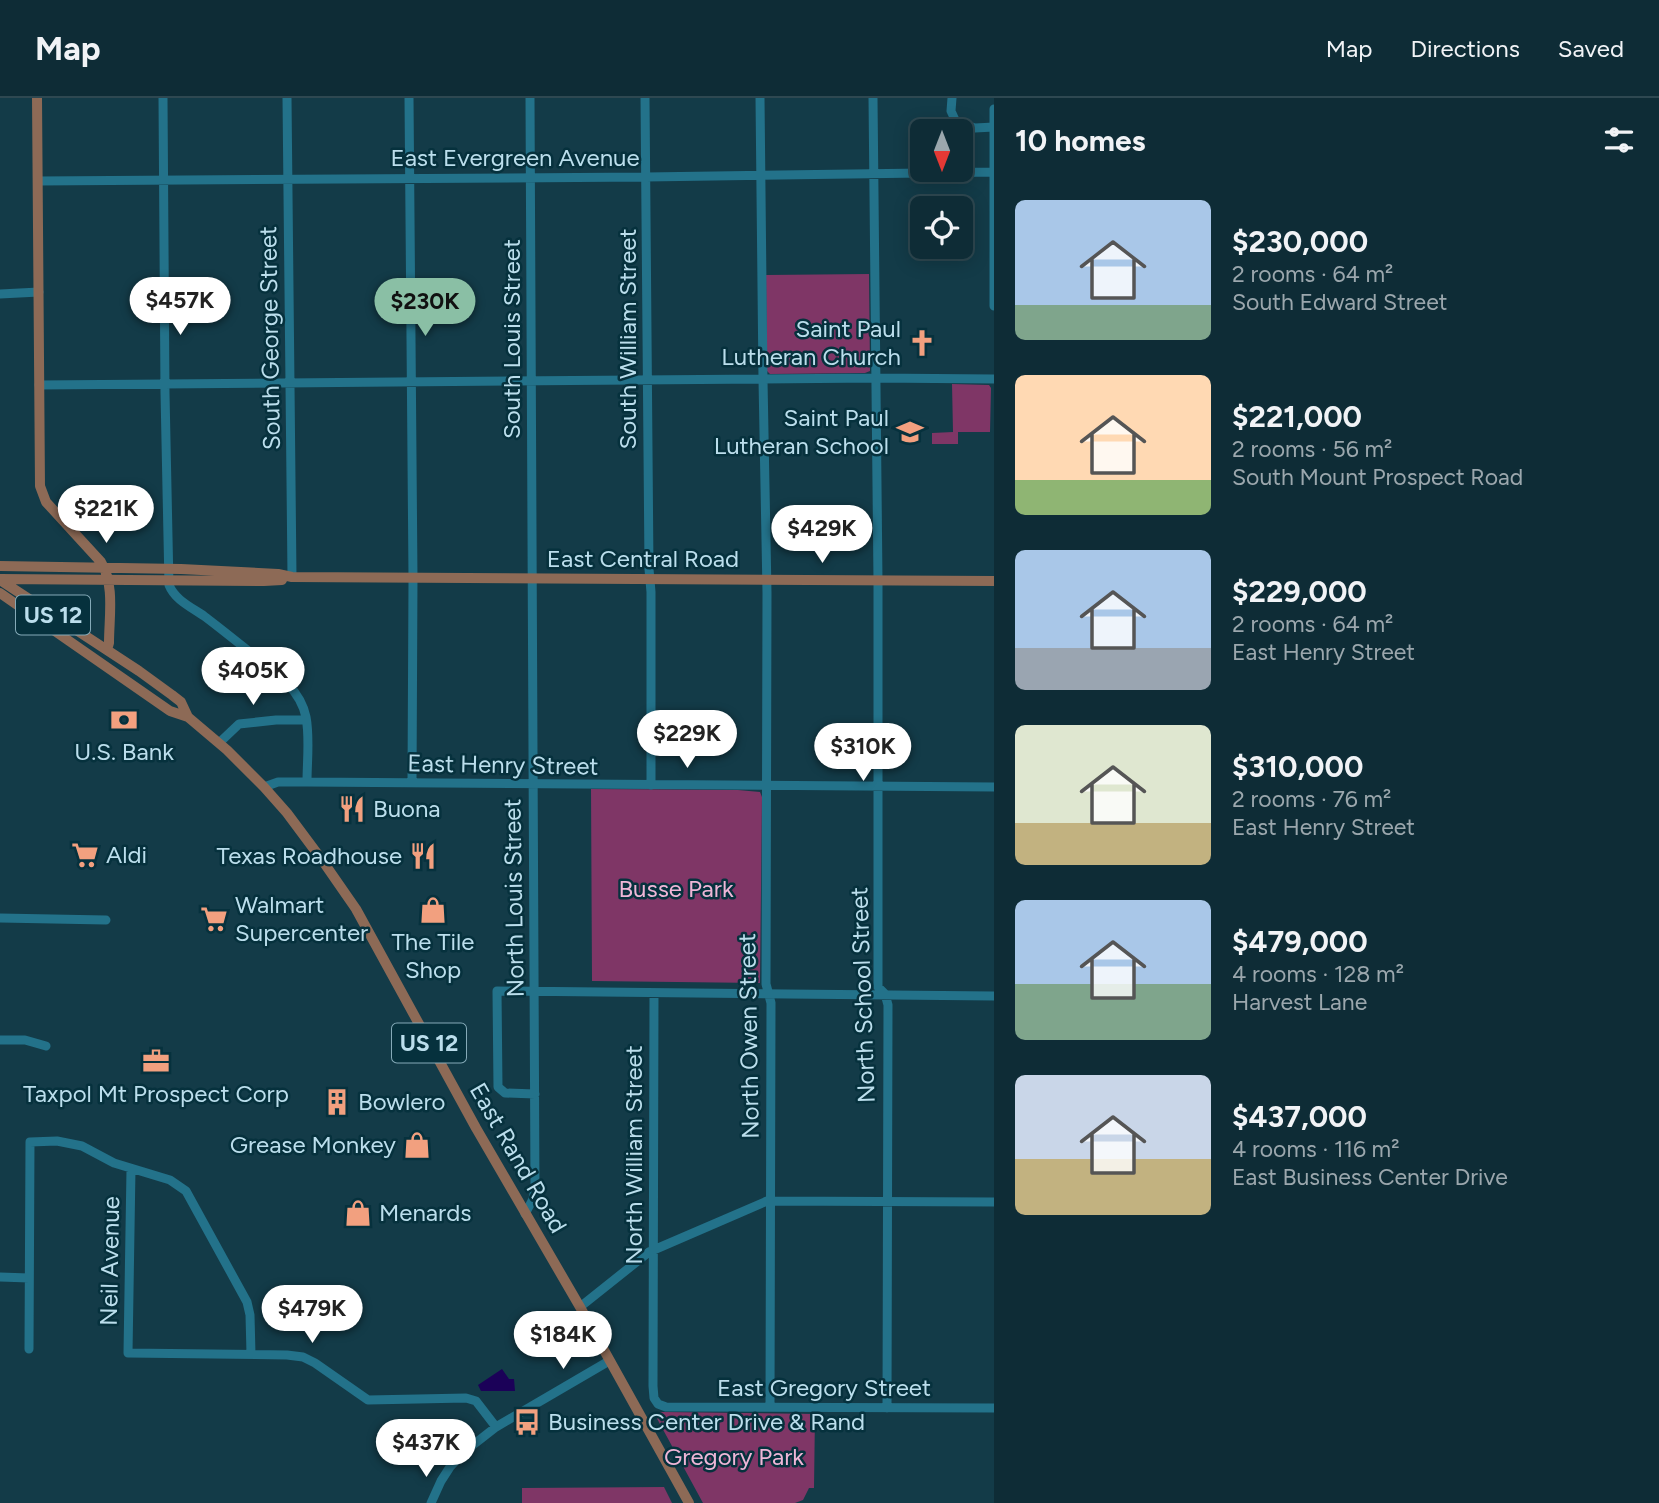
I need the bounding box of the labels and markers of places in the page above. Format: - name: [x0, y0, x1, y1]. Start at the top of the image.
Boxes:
- pin: $457K: [131, 278, 229, 337]
- pin: $230K: [376, 278, 474, 338]
- place label: Saint Paul Lutheran Church: [721, 314, 901, 371]
- church icon: Saint Paul Lutheran Church: [907, 328, 937, 358]
- place label: Saint Paul Lutheran School: [714, 403, 889, 460]
- school or university icon: Saint Paul Lutheran School: [895, 417, 925, 447]
- pin: $221K: [57, 486, 155, 545]
- pin: $429K: [773, 505, 871, 565]
- pin: $405K: [204, 648, 302, 707]
- bank icon: U.S. Bank: [109, 705, 139, 735]
- pin: $229K: [638, 710, 736, 770]
- pin: $310K: [814, 724, 912, 783]
- place label: U.S. Bank: [74, 737, 174, 766]
- restaurant icon: Buona: [337, 794, 367, 824]
- place label: Buona: [373, 794, 441, 823]
- supermarket icon: Aldi: [70, 840, 100, 870]
- place label: Aldi: [106, 840, 147, 869]
- place label: Texas Roadhouse: [216, 841, 402, 870]
- restaurant icon: Texas Roadhouse: [408, 841, 438, 871]
- place label: Walmart Supercenter: [235, 890, 368, 947]
- shop icon: The Tile Shop: [418, 895, 448, 925]
- supermarket icon: Walmart Supercenter: [199, 904, 229, 934]
- place label: The Tile Shop: [392, 927, 474, 984]
- office icon: Taxpol Mt Prospect Corp: [141, 1046, 171, 1076]
- place label: Taxpol Mt Prospect Corp: [23, 1079, 289, 1108]
- building icon: Bowlero: [322, 1087, 352, 1117]
- place label: Bowlero: [358, 1087, 446, 1116]
- place label: Grease Monkey: [230, 1130, 396, 1159]
- shop icon: Grease Monkey: [402, 1130, 432, 1160]
- shop icon: Menards: [343, 1198, 373, 1228]
- place label: Menards: [379, 1198, 471, 1227]
- pin: $479K: [263, 1286, 361, 1345]
- pin: $184K: [514, 1312, 612, 1371]
- bus stop icon: Business Center Drive & Rand: [512, 1407, 542, 1437]
- place label: Business Center Drive & Rand: [548, 1407, 865, 1436]
- pin: $437K: [377, 1420, 475, 1479]

